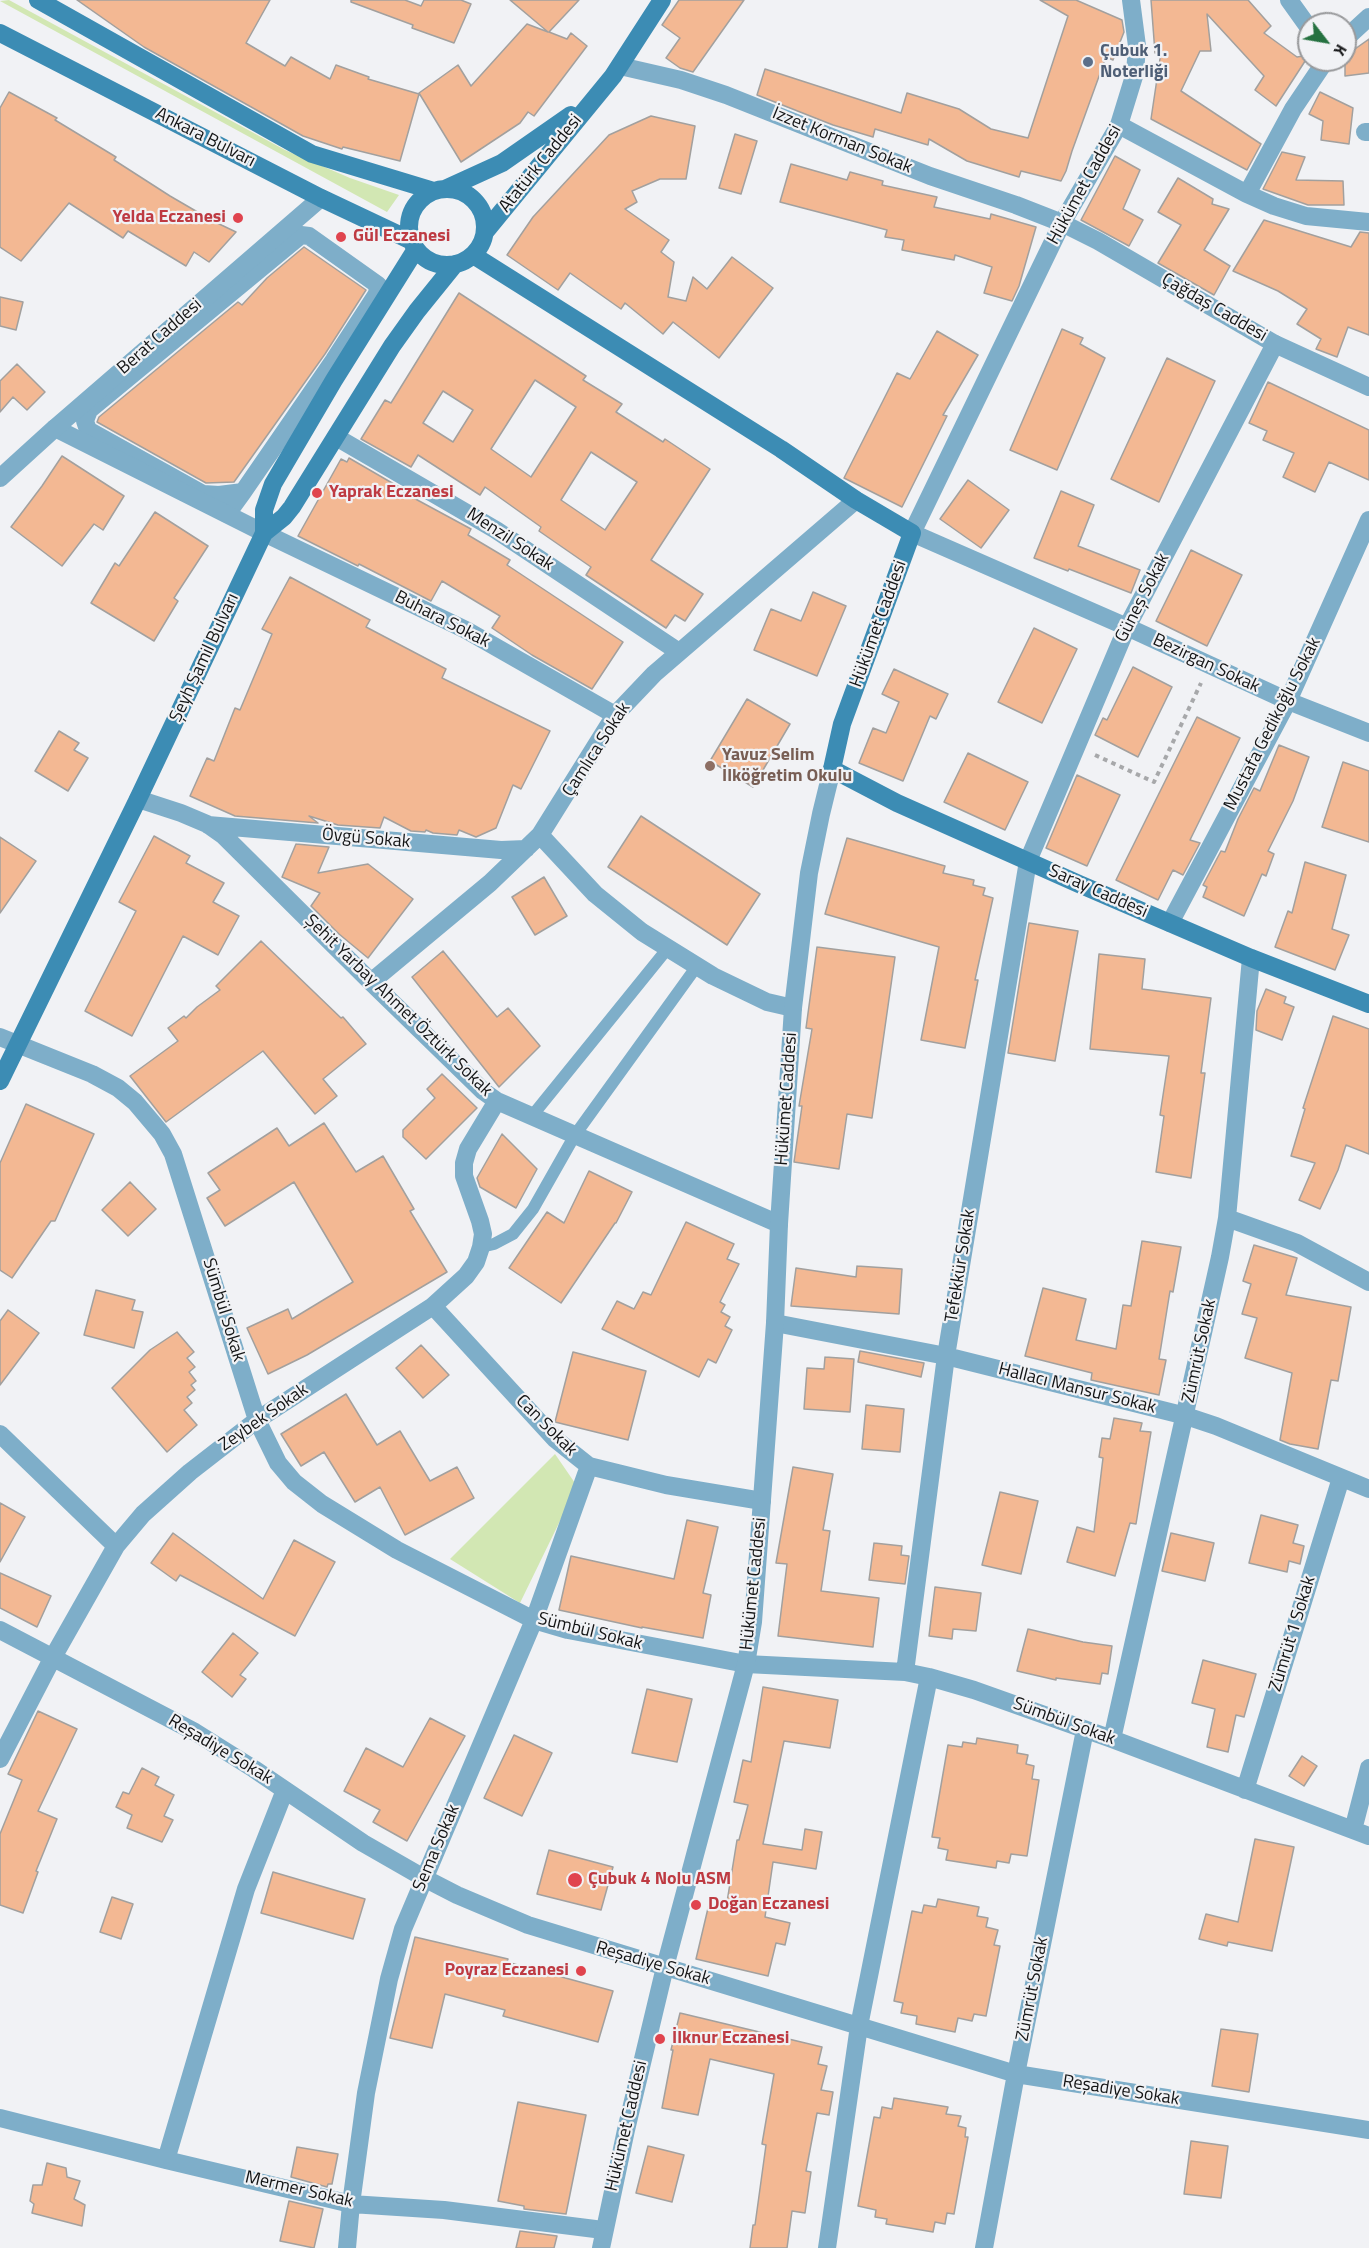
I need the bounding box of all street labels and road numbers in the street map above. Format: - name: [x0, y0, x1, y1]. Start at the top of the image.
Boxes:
- street label: Ankara Bulvarı: [151, 103, 259, 173]
- street label: İzzet Korman Sokak: [769, 103, 915, 179]
- street label: Atatürk Caddesi: [495, 111, 587, 217]
- street label: Hükümet Caddesi: [1043, 121, 1127, 249]
- street label: Çağdaş Caddesi: [1157, 269, 1271, 347]
- street label: Berat Caddesi: [113, 294, 207, 380]
- street label: Menzil Sokak: [462, 504, 558, 576]
- street label: Güneş Sokak: [1111, 550, 1175, 646]
- street label: Hükümet Caddesi: [846, 558, 912, 690]
- street label: Buhara Sokak: [391, 587, 493, 653]
- street label: Şeyh Şamil Bulvarı: [166, 590, 244, 726]
- street label: Bezirgan Sokak: [1149, 630, 1263, 698]
- street label: Mustafa Gedikoğlu Sokak: [1220, 634, 1326, 814]
- street label: Çamlıca Sokak: [558, 699, 636, 801]
- street label: Övgü Sokak: [321, 824, 411, 854]
- street label: Saray Caddesi: [1045, 861, 1151, 923]
- street label: Şehit Yarbay Ahmet Öztürk Sokak: [300, 911, 496, 1101]
- street label: Hükümet Caddesi: [772, 1032, 802, 1166]
- street label: Tefekkür Sokak: [941, 1208, 981, 1324]
- street label: Sümbül Sokak: [197, 1256, 249, 1364]
- street label: Zümrüt Sokak: [1178, 1297, 1222, 1405]
- street label: Hallacı Mansur Sokak: [996, 1359, 1158, 1419]
- street label: Zeybek Sokak: [215, 1379, 313, 1457]
- street label: Can Sokak: [511, 1391, 581, 1461]
- street label: Hükümet Caddesi: [736, 1516, 772, 1652]
- street label: Zümrüt 1 Sokak: [1265, 1574, 1321, 1694]
- street label: Sümbül Sokak: [535, 1609, 645, 1655]
- street label: Sümbül Sokak: [1010, 1694, 1118, 1750]
- street label: Reşadiye Sokak: [164, 1710, 276, 1790]
- street label: Sema Sokak: [409, 1801, 465, 1895]
- street label: Zümrüt Sokak: [1012, 1935, 1054, 2043]
- street label: Reşadiye Sokak: [593, 1937, 713, 1991]
- street label: Hükümet Caddesi: [601, 2059, 653, 2193]
- street label: Reşadiye Sokak: [1061, 2071, 1181, 2111]
- street label: Mermer Sokak: [243, 2167, 355, 2213]

